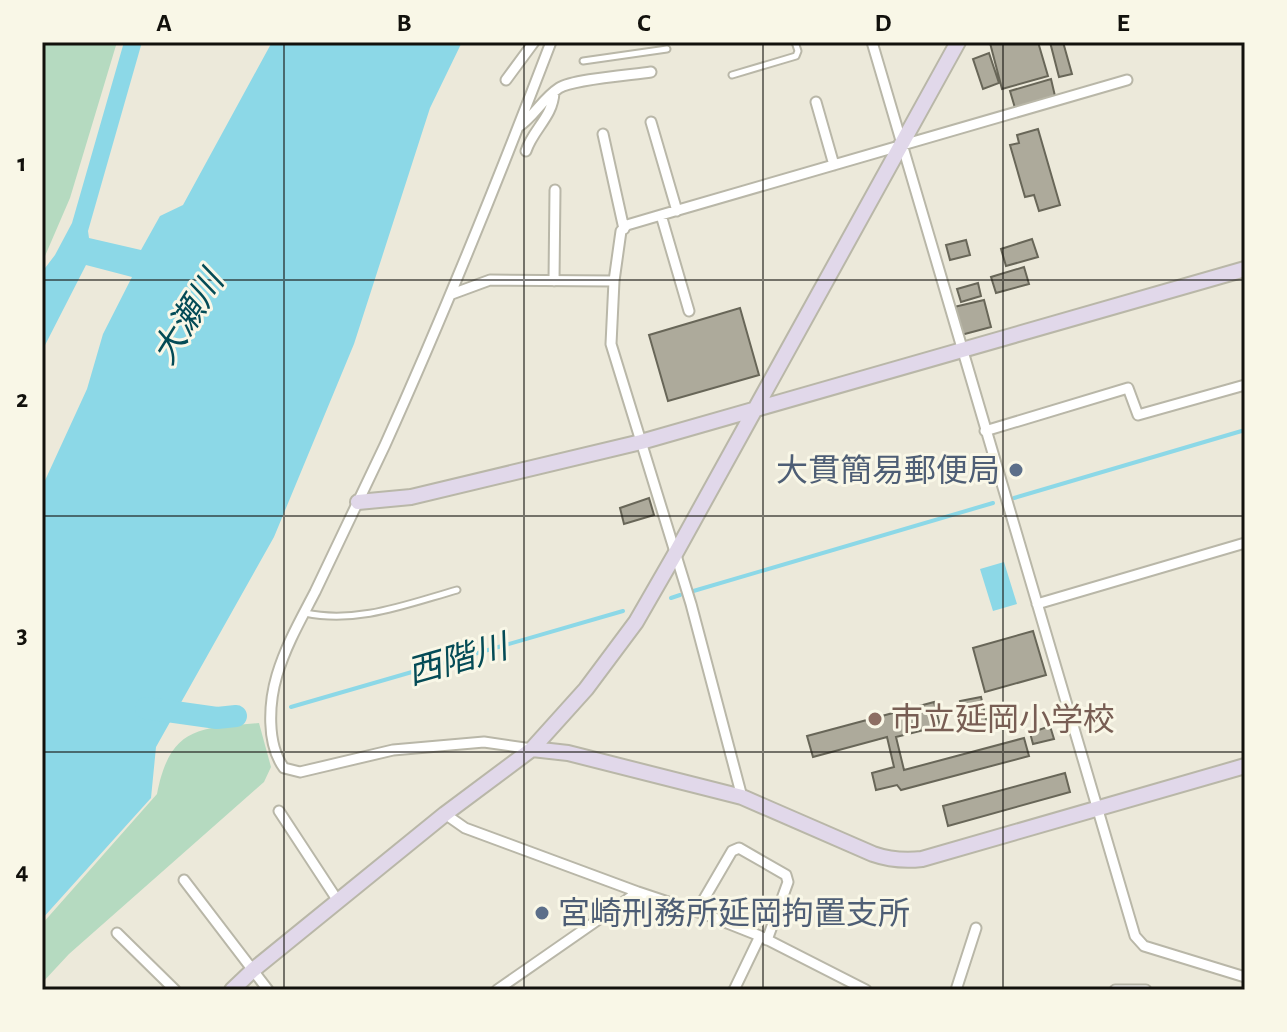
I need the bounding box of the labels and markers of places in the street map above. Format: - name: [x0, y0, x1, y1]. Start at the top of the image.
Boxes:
- place label: 大貫簡易郵便局: [776, 454, 1000, 487]
- marker: 大貫簡易郵便局: [1007, 461, 1025, 479]
- place label: 市立延岡小学校: [891, 702, 1115, 736]
- marker: 市立延岡小学校: [866, 710, 884, 728]
- place label: 宮崎刑務所延岡拘置支所: [558, 896, 910, 930]
- marker: 宮崎刑務所延岡拘置支所: [533, 904, 551, 922]

